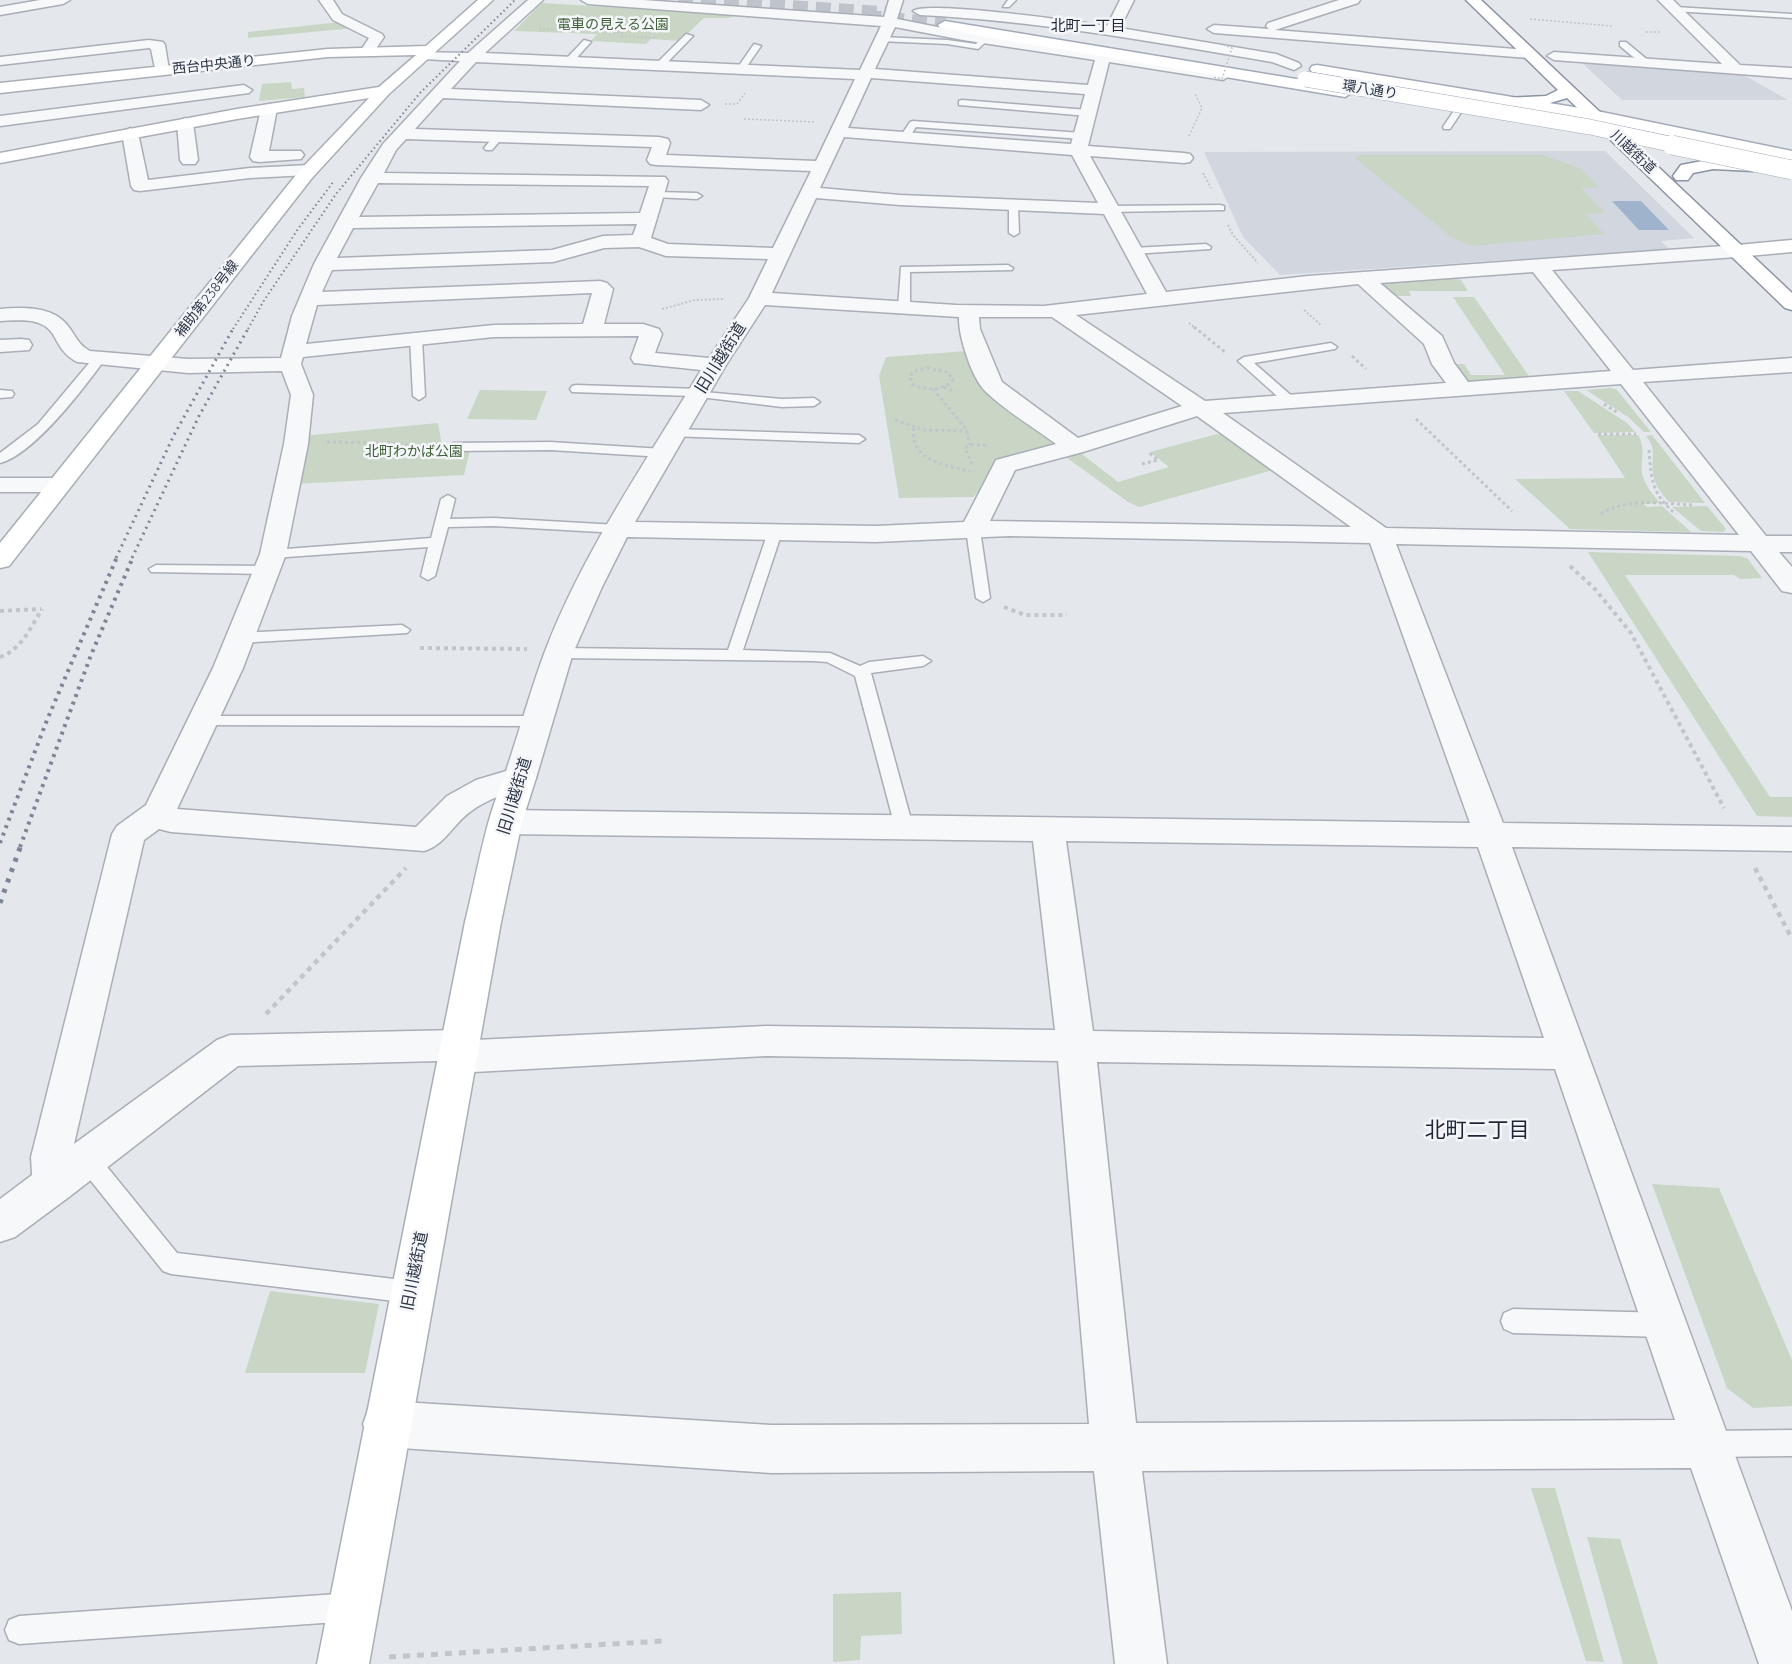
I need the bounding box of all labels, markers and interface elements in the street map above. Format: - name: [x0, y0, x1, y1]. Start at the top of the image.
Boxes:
- park label: 電車の見える公園: [557, 17, 669, 33]
- district label: 北町一丁目: [1051, 17, 1125, 35]
- street label: 西台中央通り: [171, 52, 257, 78]
- street label: 環八通り: [1341, 77, 1399, 103]
- street label: 川越街道: [1607, 127, 1659, 177]
- street label: 補助第238号線: [172, 257, 242, 341]
- street label: 旧川越街道: [692, 319, 750, 397]
- park label: 北町わかば公園: [365, 444, 463, 460]
- street label: 旧川越街道: [494, 755, 536, 837]
- district label: 北町二丁目: [1425, 1118, 1529, 1144]
- street label: 旧川越街道: [398, 1230, 432, 1312]

